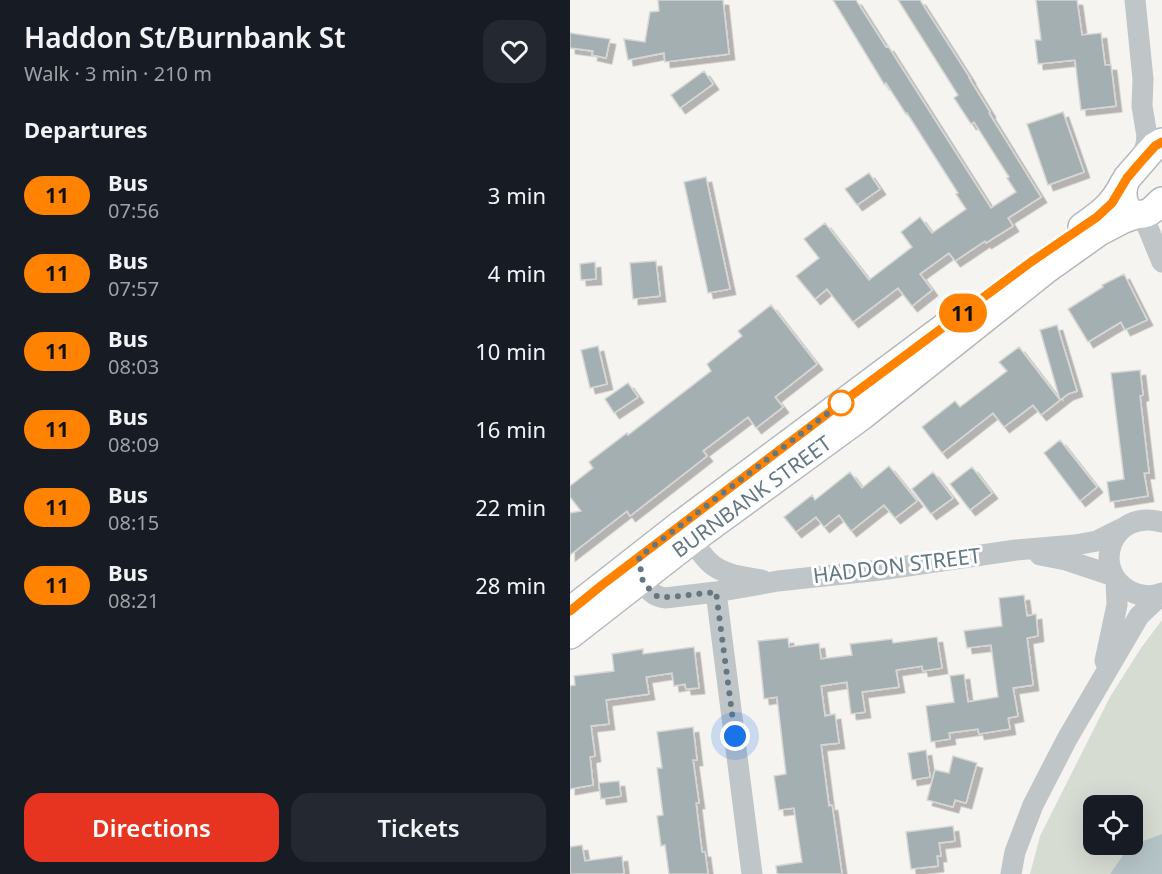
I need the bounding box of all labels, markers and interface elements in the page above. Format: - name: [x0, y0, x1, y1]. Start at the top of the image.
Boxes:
- text: Haddon St/Burnbank St: [24, 18, 346, 56]
- button: heart: [483, 20, 546, 83]
- text: Walk · 3 min · 210 m: [24, 60, 212, 87]
- text: Departures: [24, 114, 148, 144]
- text: Bus: [108, 167, 148, 197]
- text: 3 min: [488, 180, 546, 210]
- text: 11: [45, 181, 69, 209]
- text: 07:56: [108, 197, 159, 224]
- text: Bus: [108, 245, 148, 275]
- text: 4 min: [488, 258, 546, 288]
- text: 11: [45, 259, 69, 287]
- text: 07:57: [108, 275, 159, 302]
- line badge: 11: [936, 294, 990, 332]
- text: 11: [951, 299, 975, 327]
- text: Bus: [108, 323, 148, 353]
- text: 10 min: [475, 336, 546, 366]
- text: 11: [45, 337, 69, 365]
- text: 08:03: [108, 353, 159, 380]
- unlabelled marker: [828, 390, 854, 416]
- text: Bus: [108, 401, 148, 431]
- text: 16 min: [475, 414, 546, 444]
- text: 11: [45, 415, 69, 443]
- street label: BURNBANK STREET: [666, 429, 837, 564]
- text: 08:09: [108, 431, 159, 458]
- text: Bus: [108, 479, 148, 509]
- text: 22 min: [475, 492, 546, 522]
- text: 11: [45, 493, 69, 521]
- text: 08:15: [108, 509, 159, 536]
- street label: HADDON STREET: [811, 541, 983, 589]
- text: Bus: [108, 557, 148, 587]
- text: 28 min: [475, 570, 546, 600]
- text: 11: [45, 571, 69, 599]
- text: 08:21: [108, 587, 159, 614]
- your location: [720, 721, 750, 751]
- button: Directions: [24, 793, 279, 862]
- button: Tickets: [291, 793, 546, 862]
- map controls: [1083, 795, 1143, 855]
- button: locate: [1083, 795, 1143, 855]

